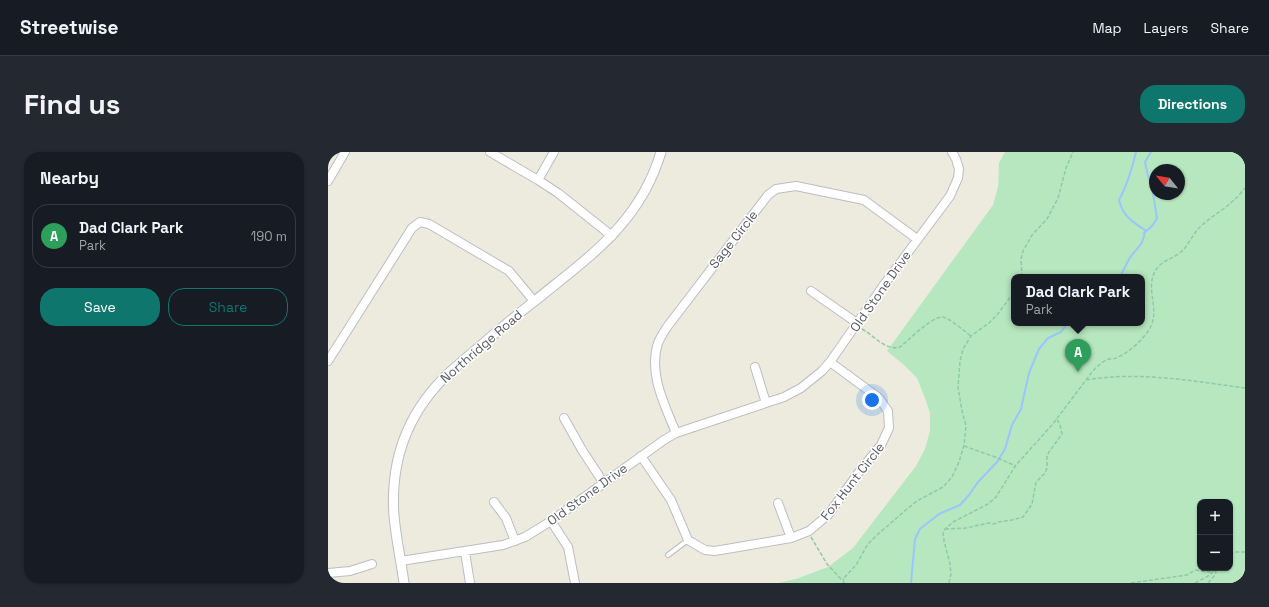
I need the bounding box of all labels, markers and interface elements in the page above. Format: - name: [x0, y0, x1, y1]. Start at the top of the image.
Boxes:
- text: Streetwise: [20, 15, 119, 40]
- text: Map: [1092, 19, 1122, 37]
- text: Layers: [1144, 19, 1188, 37]
- text: Share: [1210, 19, 1249, 37]
- button: Directions: [1140, 85, 1245, 123]
- text: Find us: [24, 86, 121, 122]
- north arrow: [1149, 164, 1185, 200]
- text: Nearby: [40, 167, 99, 189]
- street label: Sage Circle: [705, 207, 761, 272]
- text: Dad Clark Park: [79, 218, 183, 237]
- text: A: [50, 228, 58, 245]
- text: 190 m: [251, 228, 287, 245]
- text: Park: [79, 237, 106, 254]
- street label: Old Stone Drive: [846, 247, 915, 335]
- popup: [1011, 274, 1145, 326]
- text: Dad Clark Park: [1026, 282, 1130, 301]
- button: Save: [40, 288, 160, 326]
- button: Share: [168, 288, 288, 326]
- text: Park: [1026, 301, 1053, 318]
- street label: Northridge Road: [437, 306, 526, 387]
- pin: A: [1065, 339, 1091, 372]
- your location: [862, 390, 882, 410]
- street label: Fox Hunt Circle: [817, 439, 888, 524]
- street label: Old Stone Drive: [544, 459, 631, 529]
- map controls: [1197, 499, 1233, 571]
- button: +: [1197, 499, 1233, 535]
- button: −: [1197, 535, 1233, 571]

